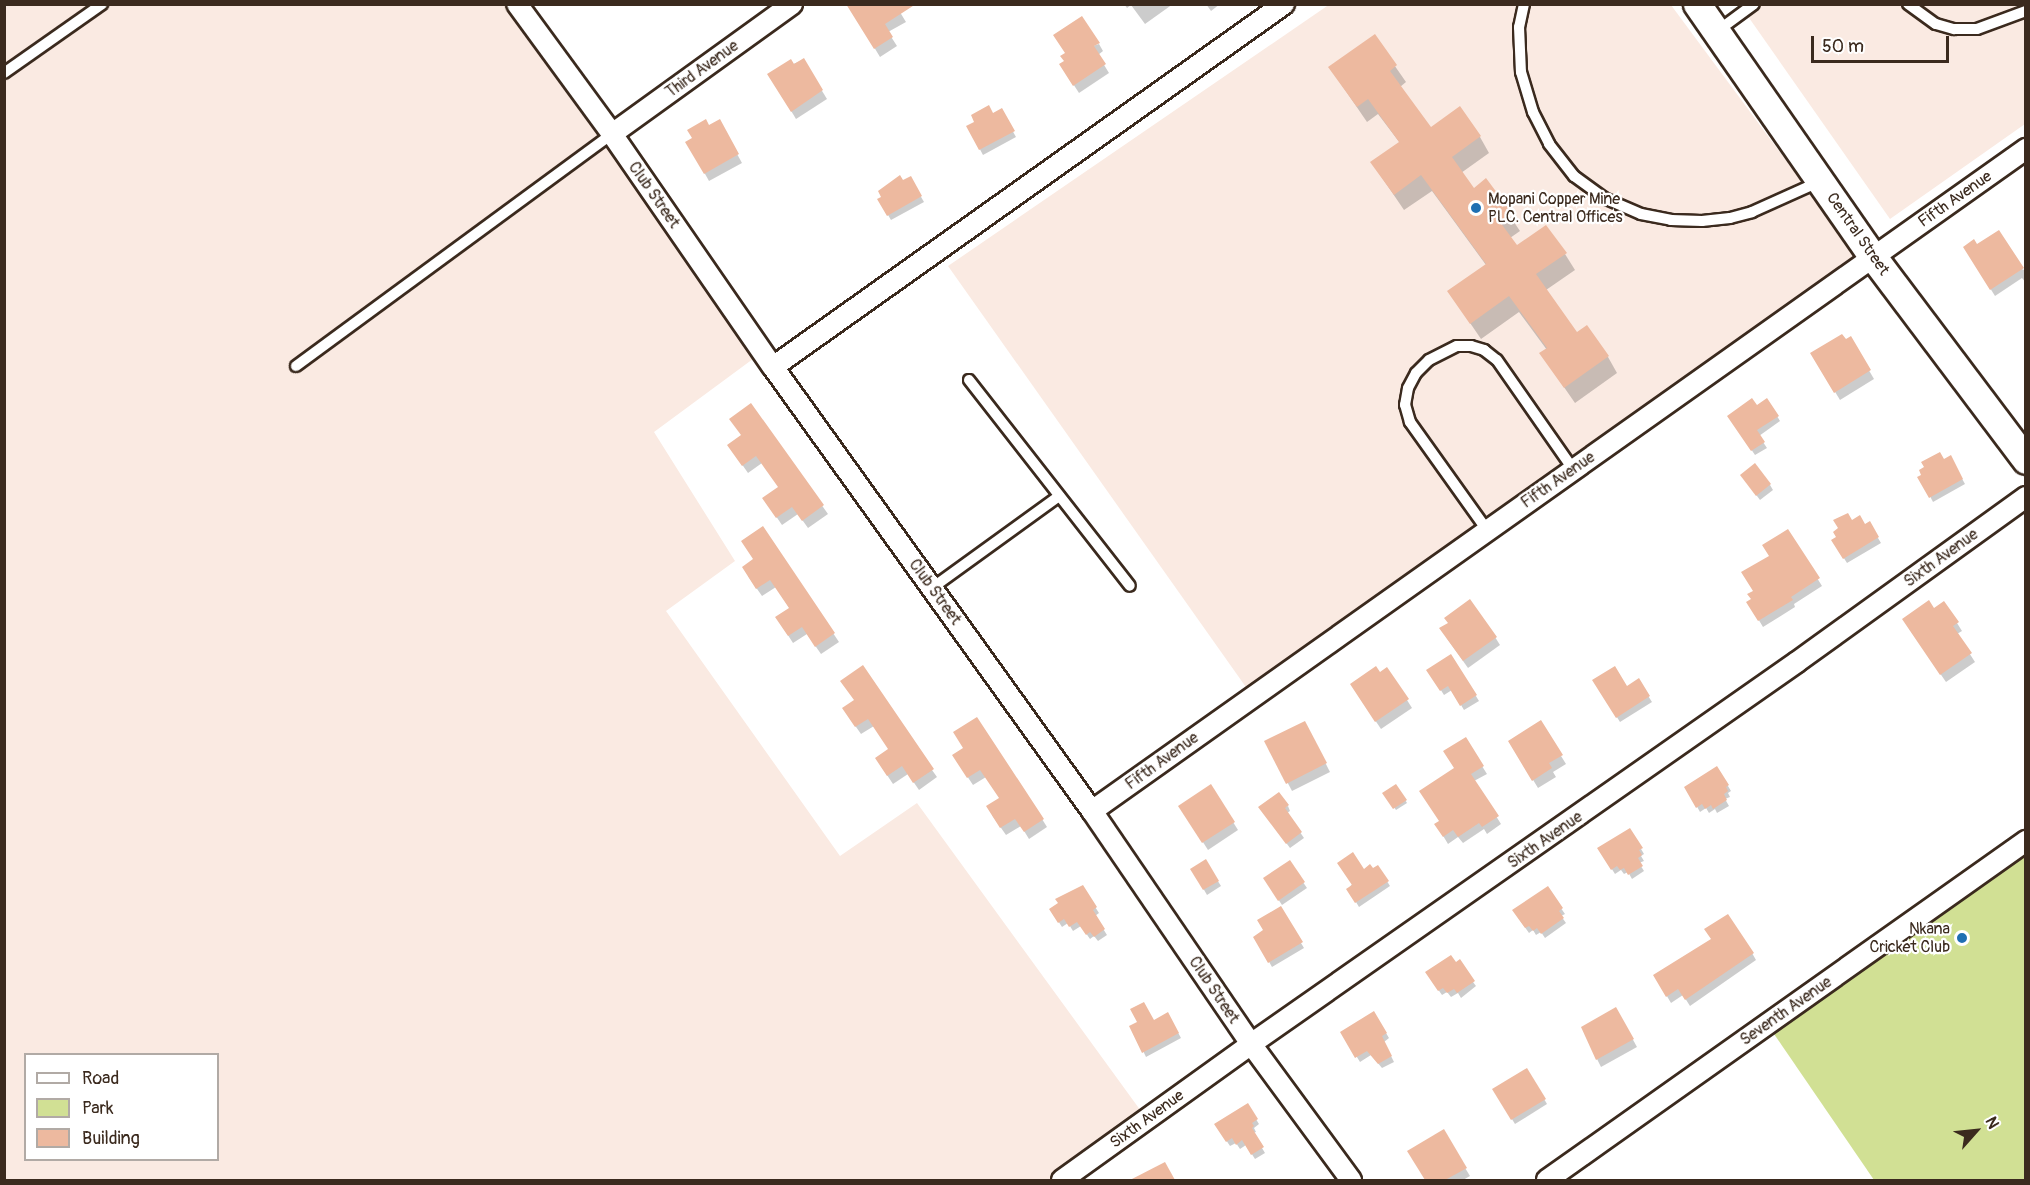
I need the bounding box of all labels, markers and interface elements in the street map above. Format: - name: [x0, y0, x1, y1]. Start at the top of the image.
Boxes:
- scale bar: [1814, 24, 1952, 62]
- text: 50 m: [1822, 35, 1864, 58]
- street label: Third Avenue: [662, 36, 742, 102]
- street label: Club Street: [624, 158, 684, 232]
- street label: Fifth Avenue: [1914, 167, 1996, 231]
- place label: Mopani Copper Mine PLC. Central Offices: [1488, 189, 1623, 227]
- street label: Central Street: [1822, 189, 1894, 279]
- marker: Mopani Copper Mine PLC. Central Offices: [1469, 201, 1483, 215]
- street label: Fifth Avenue: [1517, 448, 1599, 512]
- street label: Sixth Avenue: [1900, 525, 1982, 591]
- street label: Club Street: [905, 555, 965, 629]
- street label: Fifth Avenue: [1122, 728, 1202, 794]
- street label: Sixth Avenue: [1504, 807, 1586, 873]
- place label: Nkana Cricket Club: [1869, 919, 1950, 957]
- marker: Nkana Cricket Club: [1955, 931, 1969, 945]
- street label: Club Street: [1185, 953, 1243, 1027]
- street label: Seventh Avenue: [1736, 972, 1836, 1050]
- legend: [24, 1053, 219, 1161]
- text: Road: [82, 1067, 119, 1090]
- street label: Sixth Avenue: [1106, 1086, 1188, 1152]
- text: Park: [82, 1097, 114, 1120]
- north arrow: [1946, 1101, 2006, 1161]
- text: N: [1981, 1113, 2003, 1132]
- text: Building: [82, 1127, 140, 1150]

